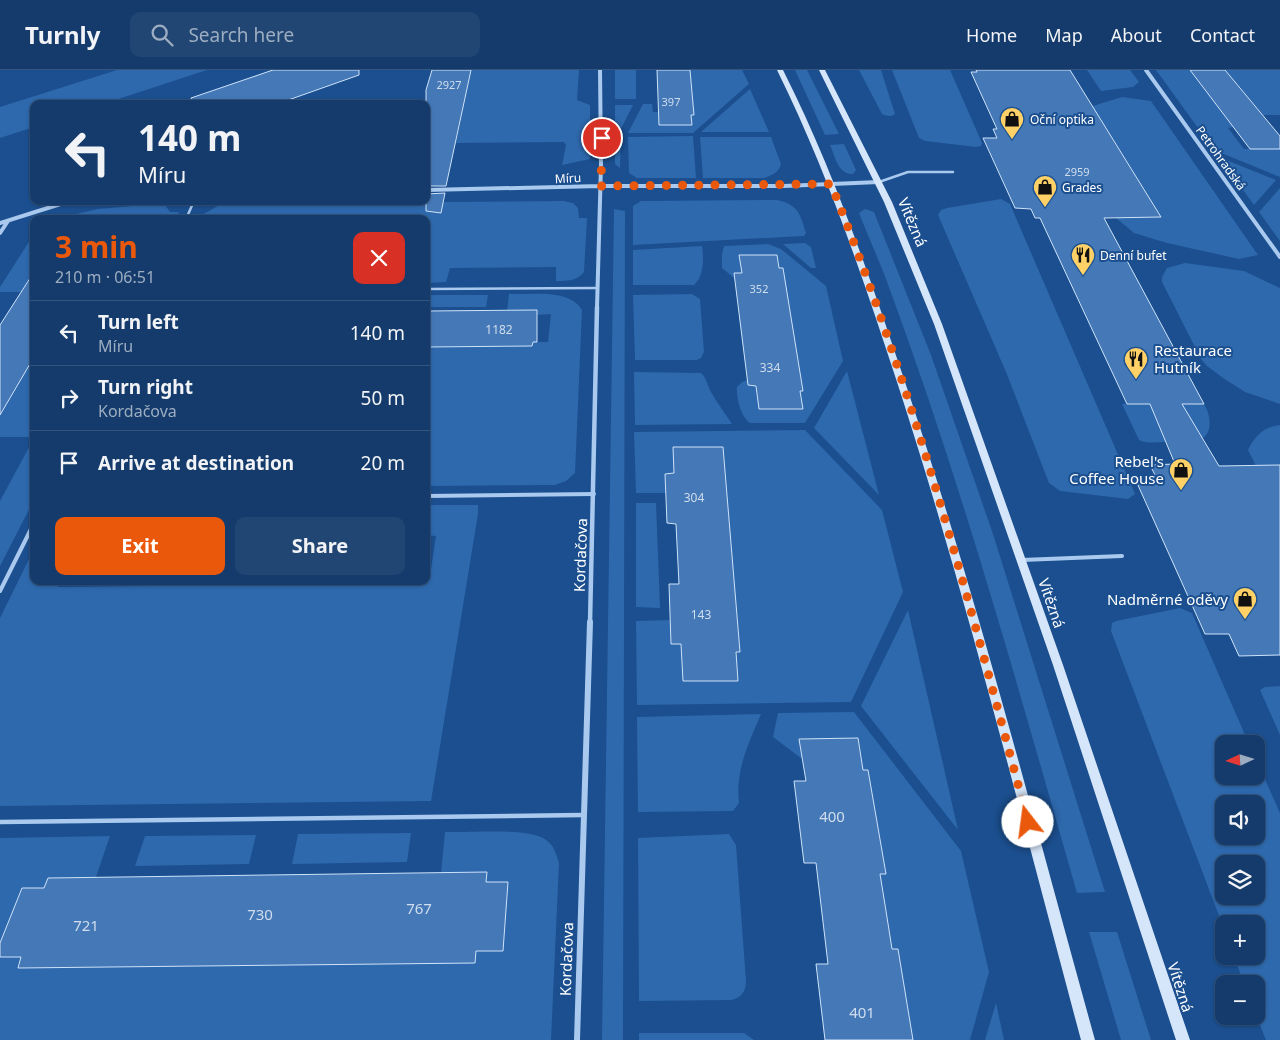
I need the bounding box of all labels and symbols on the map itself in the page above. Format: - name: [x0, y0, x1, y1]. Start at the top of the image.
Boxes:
- house number: 2927: [436, 77, 462, 92]
- house number: 397: [662, 94, 680, 109]
- shop icon: Oční optika: [999, 106, 1025, 140]
- place label: Oční optika: [1030, 111, 1094, 128]
- pin: [581, 117, 623, 159]
- street label: Petrohradská: [1192, 122, 1250, 194]
- house number: 2959: [1064, 164, 1090, 179]
- street label: Míru: [554, 169, 582, 187]
- shop icon: Grades: [1032, 174, 1058, 208]
- place label: Grades: [1062, 179, 1102, 196]
- street label: Vítězná: [894, 194, 932, 250]
- restaurant icon: Denní bufet: [1070, 242, 1096, 276]
- place label: Denní bufet: [1100, 247, 1167, 264]
- house number: 352: [750, 281, 768, 296]
- house number: 1182: [485, 321, 513, 338]
- place label: Restaurace Hutník: [1154, 340, 1232, 377]
- restaurant icon: Restaurace Hutník: [1123, 346, 1149, 380]
- house number: 334: [760, 359, 780, 376]
- place label: Rebel's Coffee House: [1069, 451, 1164, 488]
- shop icon: Rebel's Coffee House: [1168, 457, 1194, 491]
- house number: 304: [684, 489, 704, 506]
- street label: Kordačova: [569, 518, 591, 592]
- street label: Vítězná: [1034, 575, 1070, 631]
- shop icon: Nadměrné oděvy: [1232, 586, 1258, 620]
- place label: Nadměrné oděvy: [1107, 589, 1228, 609]
- house number: 143: [691, 606, 711, 623]
- north arrow: [1215, 735, 1265, 785]
- position arrow: [1001, 795, 1053, 847]
- house number: 400: [819, 806, 845, 826]
- house number: 767: [406, 898, 432, 918]
- house number: 730: [247, 904, 273, 924]
- house number: 721: [73, 915, 99, 935]
- street label: Kordačova: [555, 922, 577, 996]
- street label: Vítězná: [1164, 959, 1198, 1015]
- house number: 401: [849, 1002, 875, 1022]

